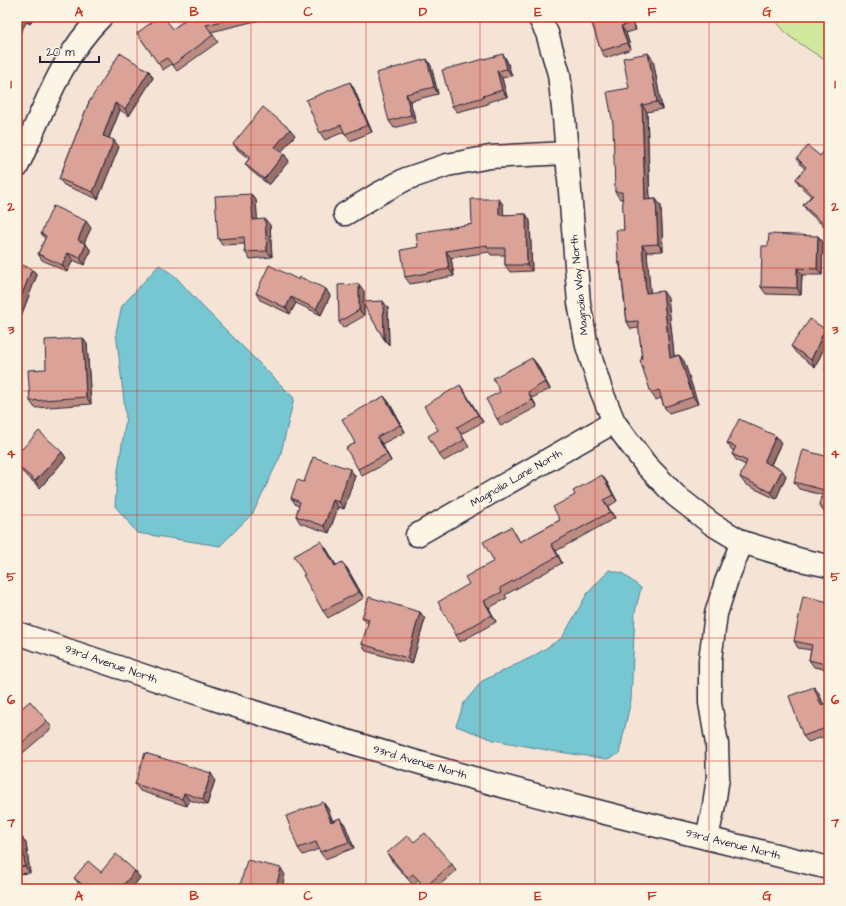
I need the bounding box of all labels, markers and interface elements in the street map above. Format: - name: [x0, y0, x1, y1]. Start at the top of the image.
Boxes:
- text: A: [75, 3, 84, 21]
- text: B: [189, 3, 199, 21]
- text: C: [303, 3, 313, 21]
- text: D: [419, 3, 428, 21]
- text: E: [534, 3, 542, 21]
- text: F: [647, 3, 657, 21]
- text: G: [762, 3, 772, 21]
- scale bar: [40, 38, 99, 64]
- text: 20 m: [46, 44, 75, 61]
- text: 1: [10, 75, 12, 93]
- text: 1: [834, 75, 836, 93]
- text: 2: [6, 198, 15, 216]
- text: 2: [830, 198, 839, 216]
- street label: Magnolia Way North: [566, 233, 593, 336]
- text: 3: [7, 321, 15, 339]
- text: 3: [831, 321, 839, 339]
- text: 4: [7, 445, 16, 463]
- street label: Magnolia Lane North: [467, 445, 566, 511]
- text: 4: [831, 445, 840, 463]
- text: 5: [6, 568, 16, 586]
- text: 5: [830, 568, 840, 586]
- street label: 93rd Avenue North: [63, 641, 160, 687]
- text: 6: [7, 691, 16, 709]
- text: 6: [831, 691, 840, 709]
- street label: 93rd Avenue North: [371, 741, 469, 783]
- text: 7: [6, 814, 16, 832]
- text: 7: [830, 814, 840, 832]
- street label: 93rd Avenue North: [684, 825, 782, 863]
- text: A: [75, 887, 84, 905]
- text: B: [189, 887, 199, 905]
- text: C: [303, 887, 313, 905]
- text: D: [419, 887, 428, 905]
- text: E: [534, 887, 542, 905]
- text: F: [647, 887, 657, 905]
- text: G: [762, 887, 772, 905]

